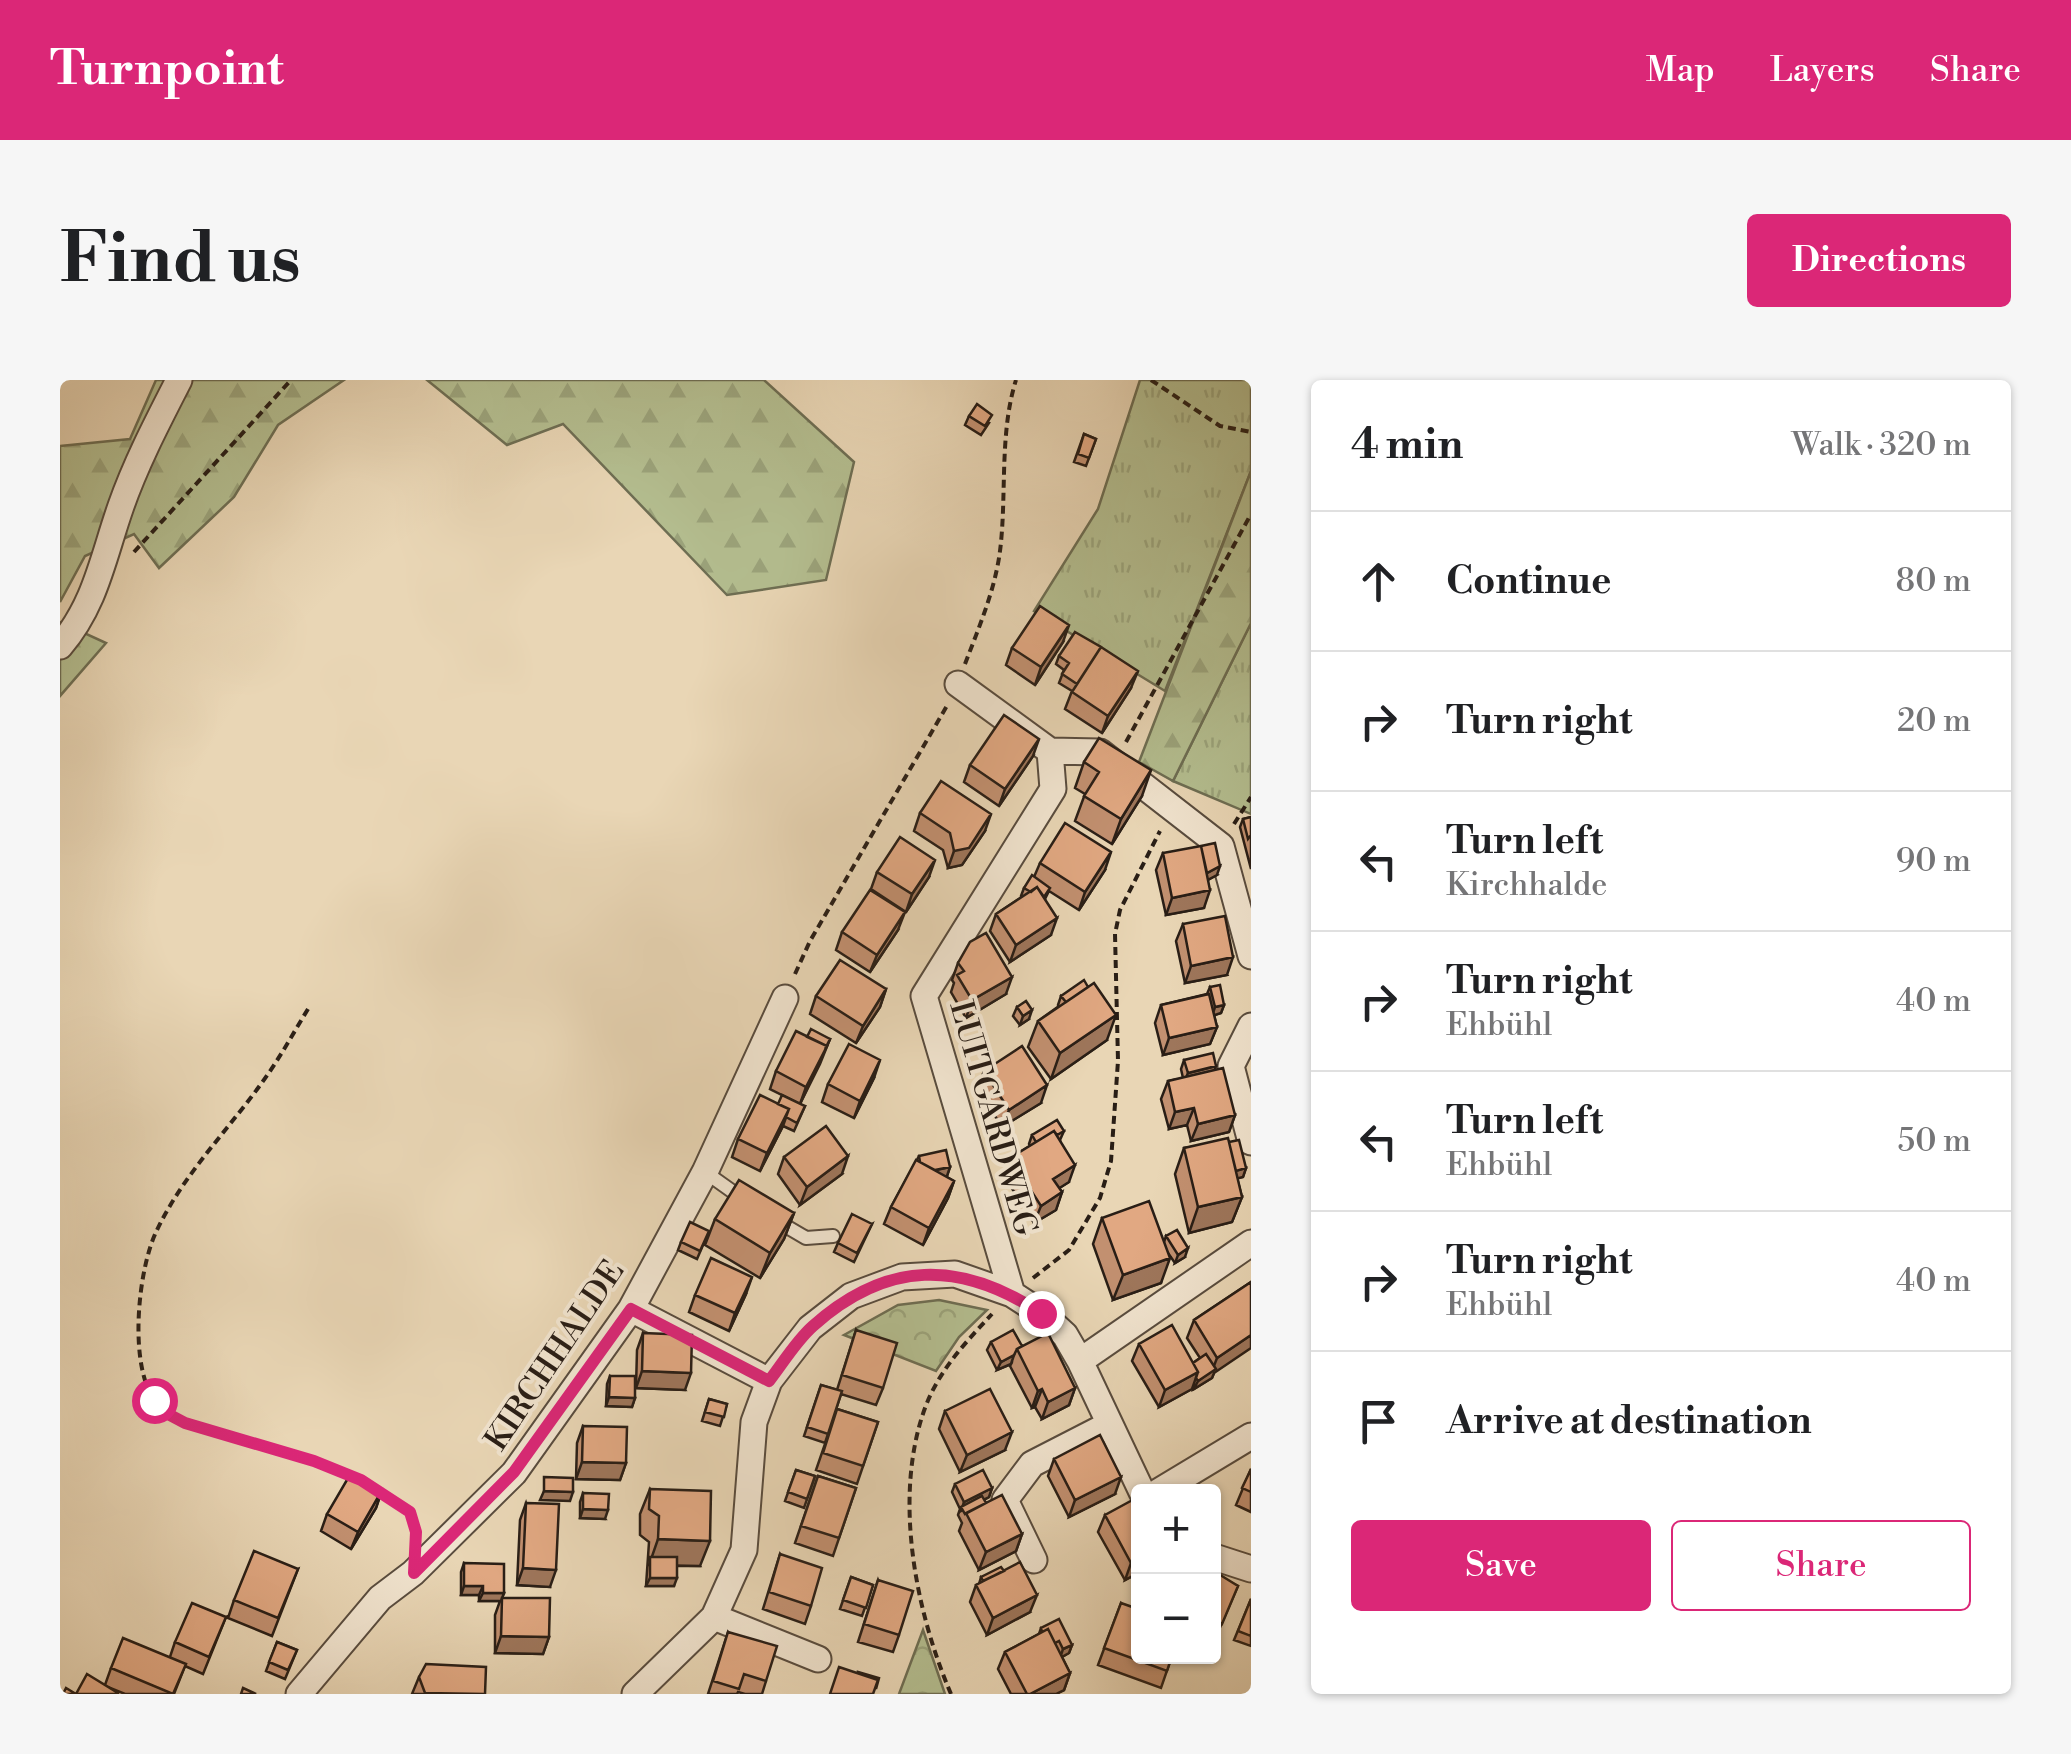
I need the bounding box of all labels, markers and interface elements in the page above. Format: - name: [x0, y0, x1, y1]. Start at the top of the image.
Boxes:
- text: Turnpoint: [50, 40, 284, 100]
- text: Map: [1646, 49, 1715, 92]
- text: Layers: [1770, 49, 1875, 92]
- text: Share: [1930, 49, 2021, 92]
- button: Directions: [1747, 214, 2011, 307]
- text: Find us: [60, 216, 301, 304]
- text: 4 min: [1351, 419, 1463, 472]
- text: Walk · 320 m: [1791, 425, 1971, 465]
- icon: ahead: [1351, 554, 1406, 609]
- text: Continue: [1446, 558, 1611, 605]
- text: 80 m: [1896, 561, 1971, 601]
- icon: right: [1351, 694, 1406, 749]
- text: Turn right: [1446, 698, 1632, 745]
- text: 20 m: [1897, 701, 1971, 741]
- text: Turn left: [1446, 818, 1603, 865]
- icon: left: [1351, 834, 1406, 889]
- text: 90 m: [1896, 841, 1971, 881]
- text: Kirchhalde: [1446, 865, 1607, 905]
- text: Turn right: [1446, 958, 1632, 1005]
- icon: right: [1351, 974, 1406, 1029]
- text: 40 m: [1896, 981, 1971, 1021]
- street label: LUITGARDWEG: [940, 996, 1046, 1241]
- text: Ehbühl: [1446, 1005, 1552, 1045]
- text: Turn left: [1446, 1098, 1603, 1145]
- icon: left: [1351, 1114, 1406, 1169]
- text: 50 m: [1898, 1121, 1971, 1161]
- text: Ehbühl: [1446, 1145, 1552, 1185]
- text: Turn right: [1446, 1238, 1632, 1285]
- street label: KIRCHHALDE: [476, 1253, 633, 1458]
- icon: right: [1351, 1254, 1406, 1309]
- text: 40 m: [1896, 1261, 1971, 1301]
- text: Ehbühl: [1446, 1285, 1552, 1325]
- route end: [1019, 1291, 1065, 1337]
- route start: [132, 1378, 178, 1424]
- icon: arrive: [1351, 1394, 1406, 1449]
- text: Arrive at destination: [1446, 1398, 1812, 1445]
- map controls: [1131, 1484, 1221, 1664]
- button: +: [1131, 1484, 1221, 1574]
- button: Save: [1351, 1520, 1651, 1611]
- button: Share: [1671, 1520, 1971, 1611]
- button: −: [1131, 1574, 1221, 1664]

